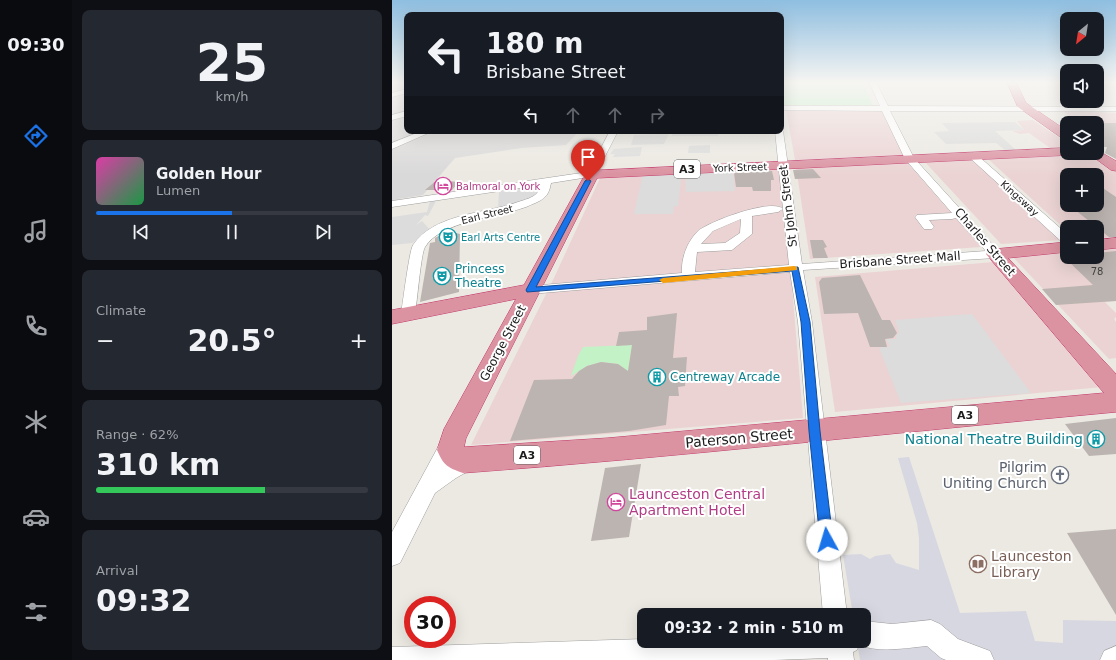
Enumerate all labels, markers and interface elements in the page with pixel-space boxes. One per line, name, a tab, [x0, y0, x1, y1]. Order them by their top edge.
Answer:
north arrow	[1060, 12, 1104, 56]
map controls	[1060, 12, 1104, 264]
text: 180 m	[486, 27, 583, 60]
icon: left	[420, 28, 472, 80]
text: 25	[196, 33, 268, 93]
text: 09:30	[7, 34, 65, 55]
text: Brisbane Street	[486, 61, 625, 82]
button: sound	[1060, 64, 1104, 108]
text: km/h	[216, 89, 248, 104]
icon: left	[520, 104, 542, 126]
icon: ahead	[562, 104, 584, 126]
icon: ahead	[604, 104, 626, 126]
icon: right	[646, 104, 668, 126]
button: layers	[1060, 116, 1104, 160]
icon: directions	[22, 122, 50, 150]
pin	[571, 140, 605, 181]
icon: arrive	[577, 146, 599, 168]
road number: A3	[674, 160, 700, 178]
street label: York Street	[712, 161, 767, 174]
street label: St John Street	[776, 164, 800, 248]
text: Golden Hour	[156, 165, 262, 183]
button: +	[1060, 168, 1104, 212]
hotel icon: Balmoral on York	[433, 176, 453, 196]
street label: Kingsway	[998, 178, 1041, 218]
place label: Balmoral on York	[456, 181, 540, 192]
text: Lumen	[156, 183, 200, 198]
street label: Earl Street	[460, 203, 514, 226]
street label: Charles Street	[952, 205, 1019, 279]
icon: music	[22, 217, 50, 245]
button: −	[1060, 220, 1104, 264]
icon: previous	[130, 221, 152, 243]
icon: pause	[221, 221, 243, 243]
icon: next	[312, 221, 334, 243]
theatre icon: Earl Arts Centre	[438, 227, 458, 247]
place label: Earl Arts Centre	[461, 232, 540, 243]
street label: Brisbane Street Mall	[839, 249, 961, 271]
place label: Princess Theatre	[454, 262, 504, 290]
theatre icon: Princess Theatre	[432, 266, 452, 286]
house number: 78	[1091, 266, 1103, 277]
street label: George Street	[477, 302, 529, 383]
text: Climate	[96, 303, 146, 318]
icon: phone	[22, 312, 50, 340]
text: 20.5°	[187, 323, 277, 358]
text: −	[96, 328, 114, 353]
text: +	[350, 328, 368, 353]
building icon: Centreway Arcade	[647, 367, 667, 387]
place label: Centreway Arcade	[670, 370, 780, 384]
road number: A3	[952, 406, 978, 424]
icon: climate	[22, 408, 50, 436]
street label: Paterson Street	[685, 425, 794, 451]
text: Range · 62%	[96, 427, 179, 442]
building icon: National Theatre Building	[1086, 429, 1106, 449]
place label: National Theatre Building	[905, 431, 1083, 447]
road number: A3	[514, 446, 540, 464]
text: 310 km	[96, 447, 220, 482]
place label: Pilgrim Uniting Church	[943, 459, 1047, 491]
church icon: Pilgrim Uniting Church	[1050, 465, 1070, 485]
place label: Launceston Central Apartment Hotel	[629, 486, 765, 518]
hotel icon: Launceston Central Apartment Hotel	[606, 492, 626, 512]
icon: car	[22, 503, 50, 531]
position arrow	[806, 519, 848, 561]
place label: Launceston Library	[991, 548, 1072, 580]
library icon: Launceston Library	[968, 554, 988, 574]
text: Arrival	[96, 563, 138, 578]
text: 09:32	[96, 583, 192, 618]
speed limit sign: 30	[404, 596, 456, 648]
icon: filters	[22, 598, 50, 626]
text: 09:32 · 2 min · 510 m	[664, 619, 844, 637]

